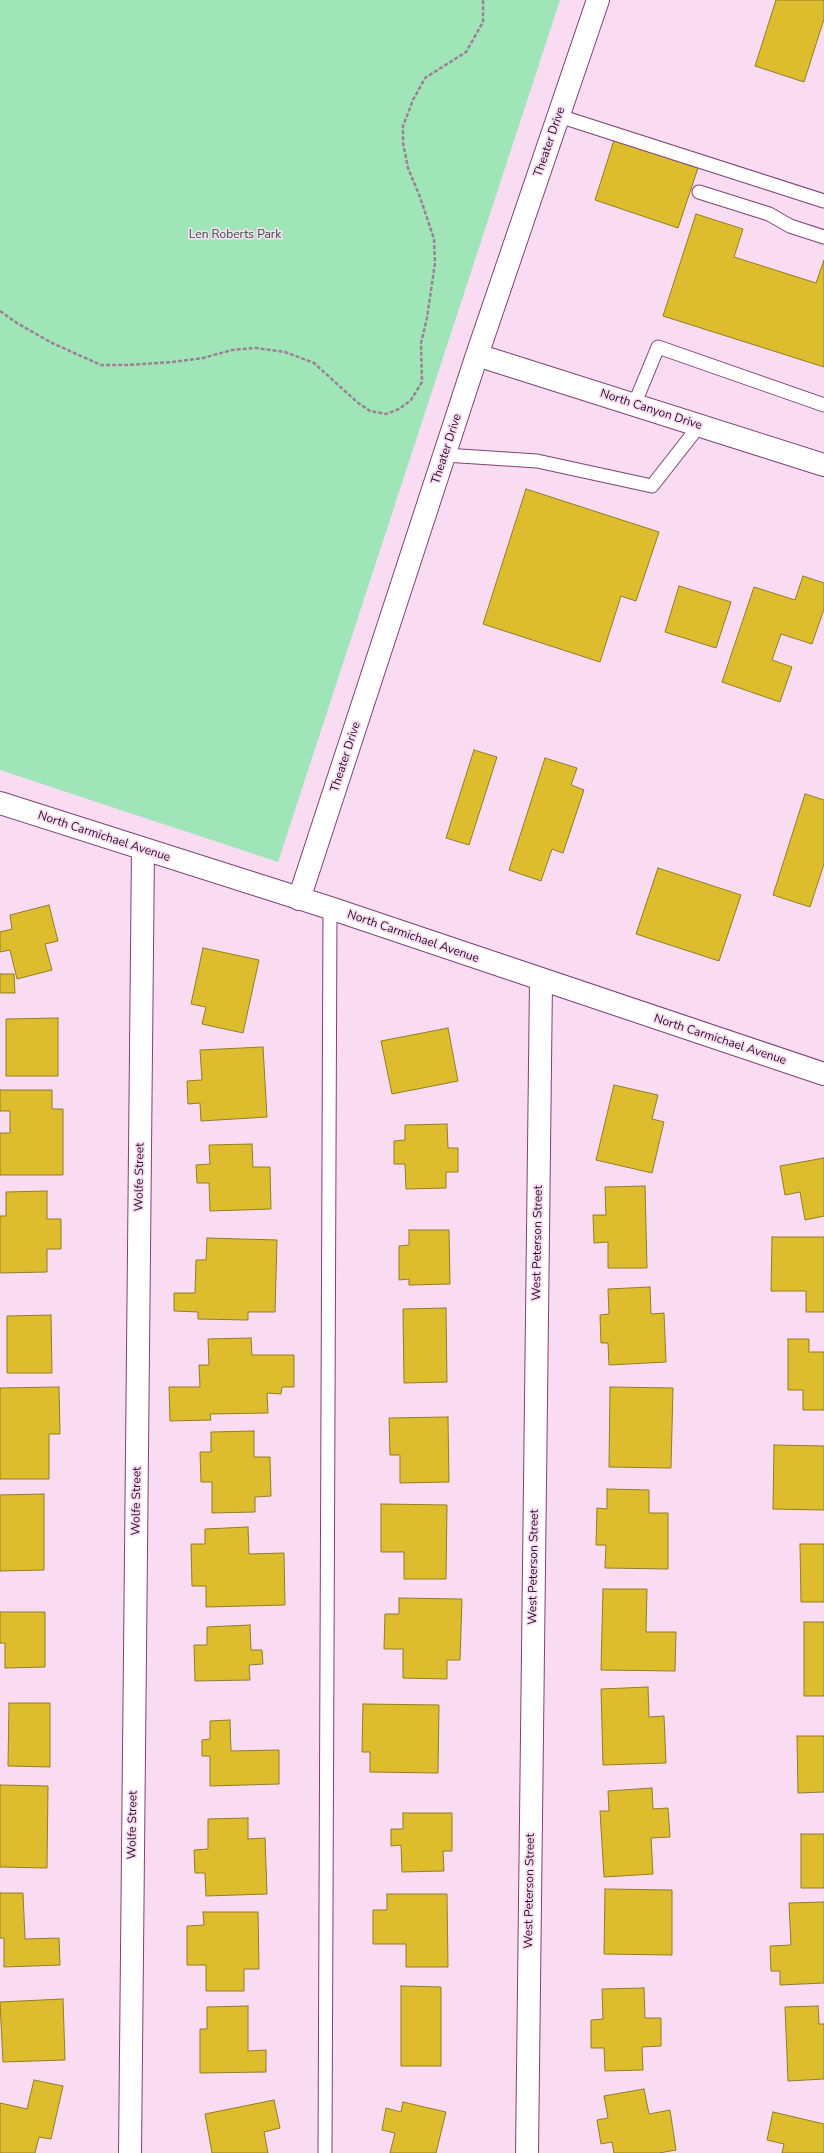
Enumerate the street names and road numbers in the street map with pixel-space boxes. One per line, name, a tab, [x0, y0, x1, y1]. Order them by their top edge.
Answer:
street label: Theater Drive	[531, 105, 569, 179]
street label: North Canyon Drive	[598, 387, 704, 433]
street label: Theater Drive	[429, 412, 465, 486]
street label: Theater Drive	[328, 720, 364, 794]
street label: North Carmichael Avenue	[36, 809, 172, 865]
street label: North Carmichael Avenue	[345, 908, 481, 966]
street label: North Carmichael Avenue	[652, 1012, 788, 1068]
street label: Wolfe Street	[132, 1143, 148, 1211]
street label: West Peterson Street	[530, 1185, 546, 1301]
street label: Wolfe Street	[129, 1467, 145, 1535]
street label: West Peterson Street	[526, 1509, 542, 1625]
street label: Wolfe Street	[125, 1791, 141, 1859]
street label: West Peterson Street	[522, 1833, 538, 1949]

